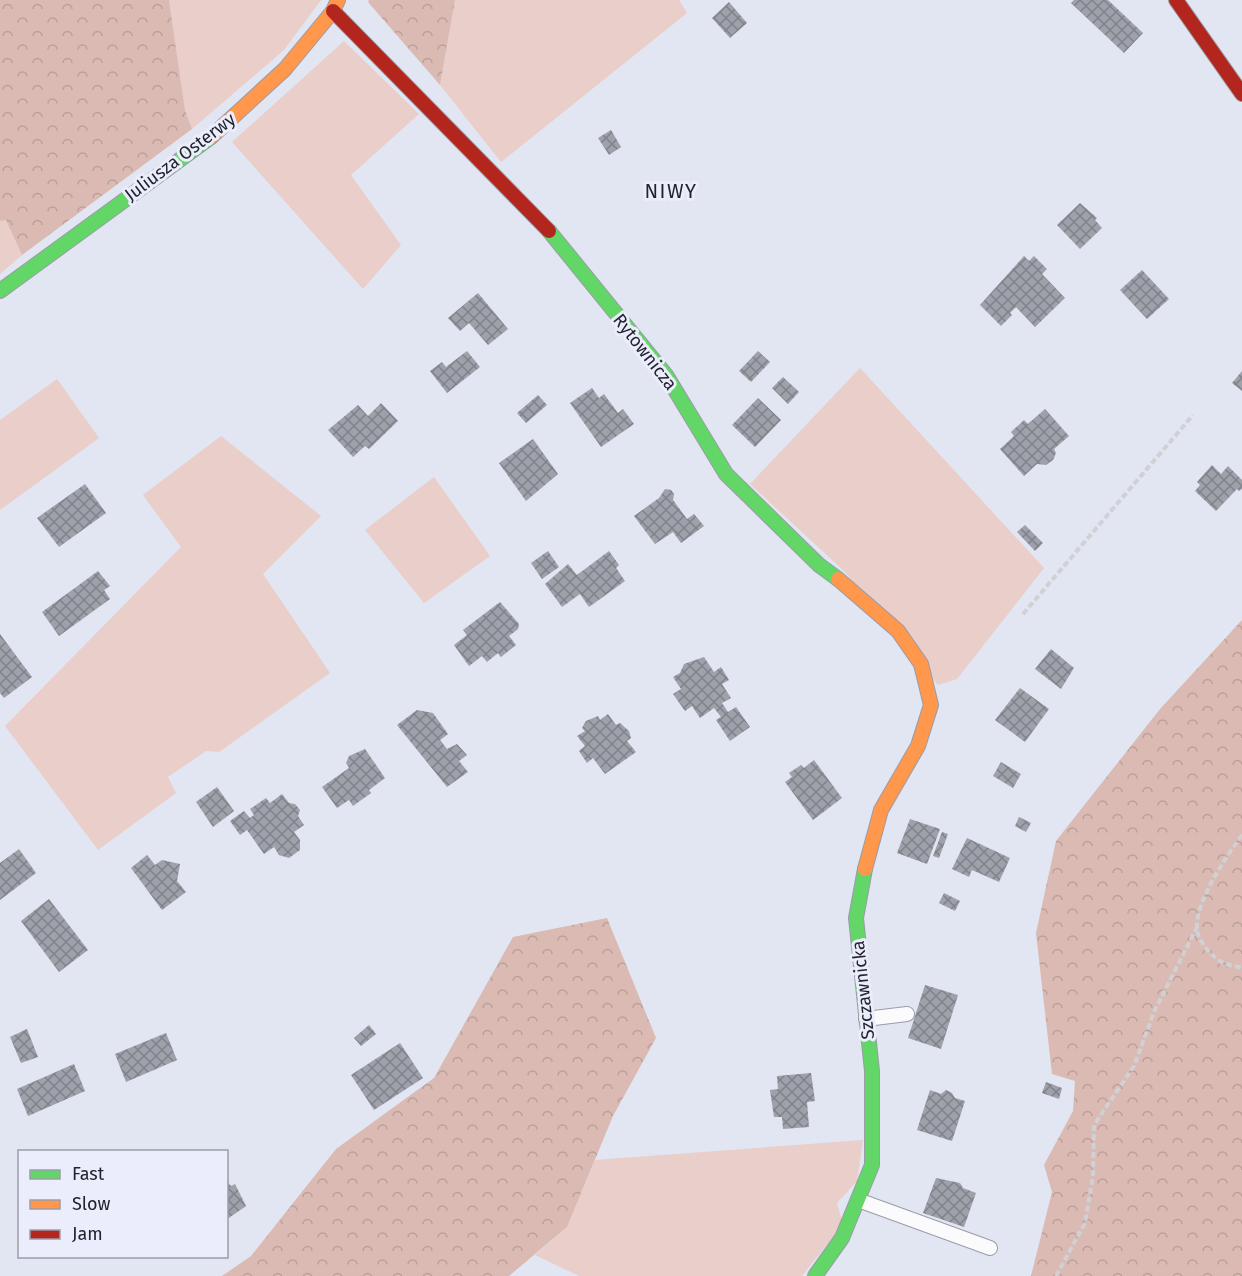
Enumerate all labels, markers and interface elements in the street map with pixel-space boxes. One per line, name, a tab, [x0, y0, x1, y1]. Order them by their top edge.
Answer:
street label: Juliusza Osterwy	[120, 108, 240, 206]
district label: NIWY	[644, 179, 698, 203]
street label: Rytownicza	[608, 309, 682, 395]
street label: Szczawnicka	[847, 940, 879, 1040]
legend	[18, 1150, 228, 1258]
text: Fast	[72, 1163, 105, 1185]
text: Slow	[72, 1193, 111, 1215]
text: Jam	[72, 1223, 103, 1245]

